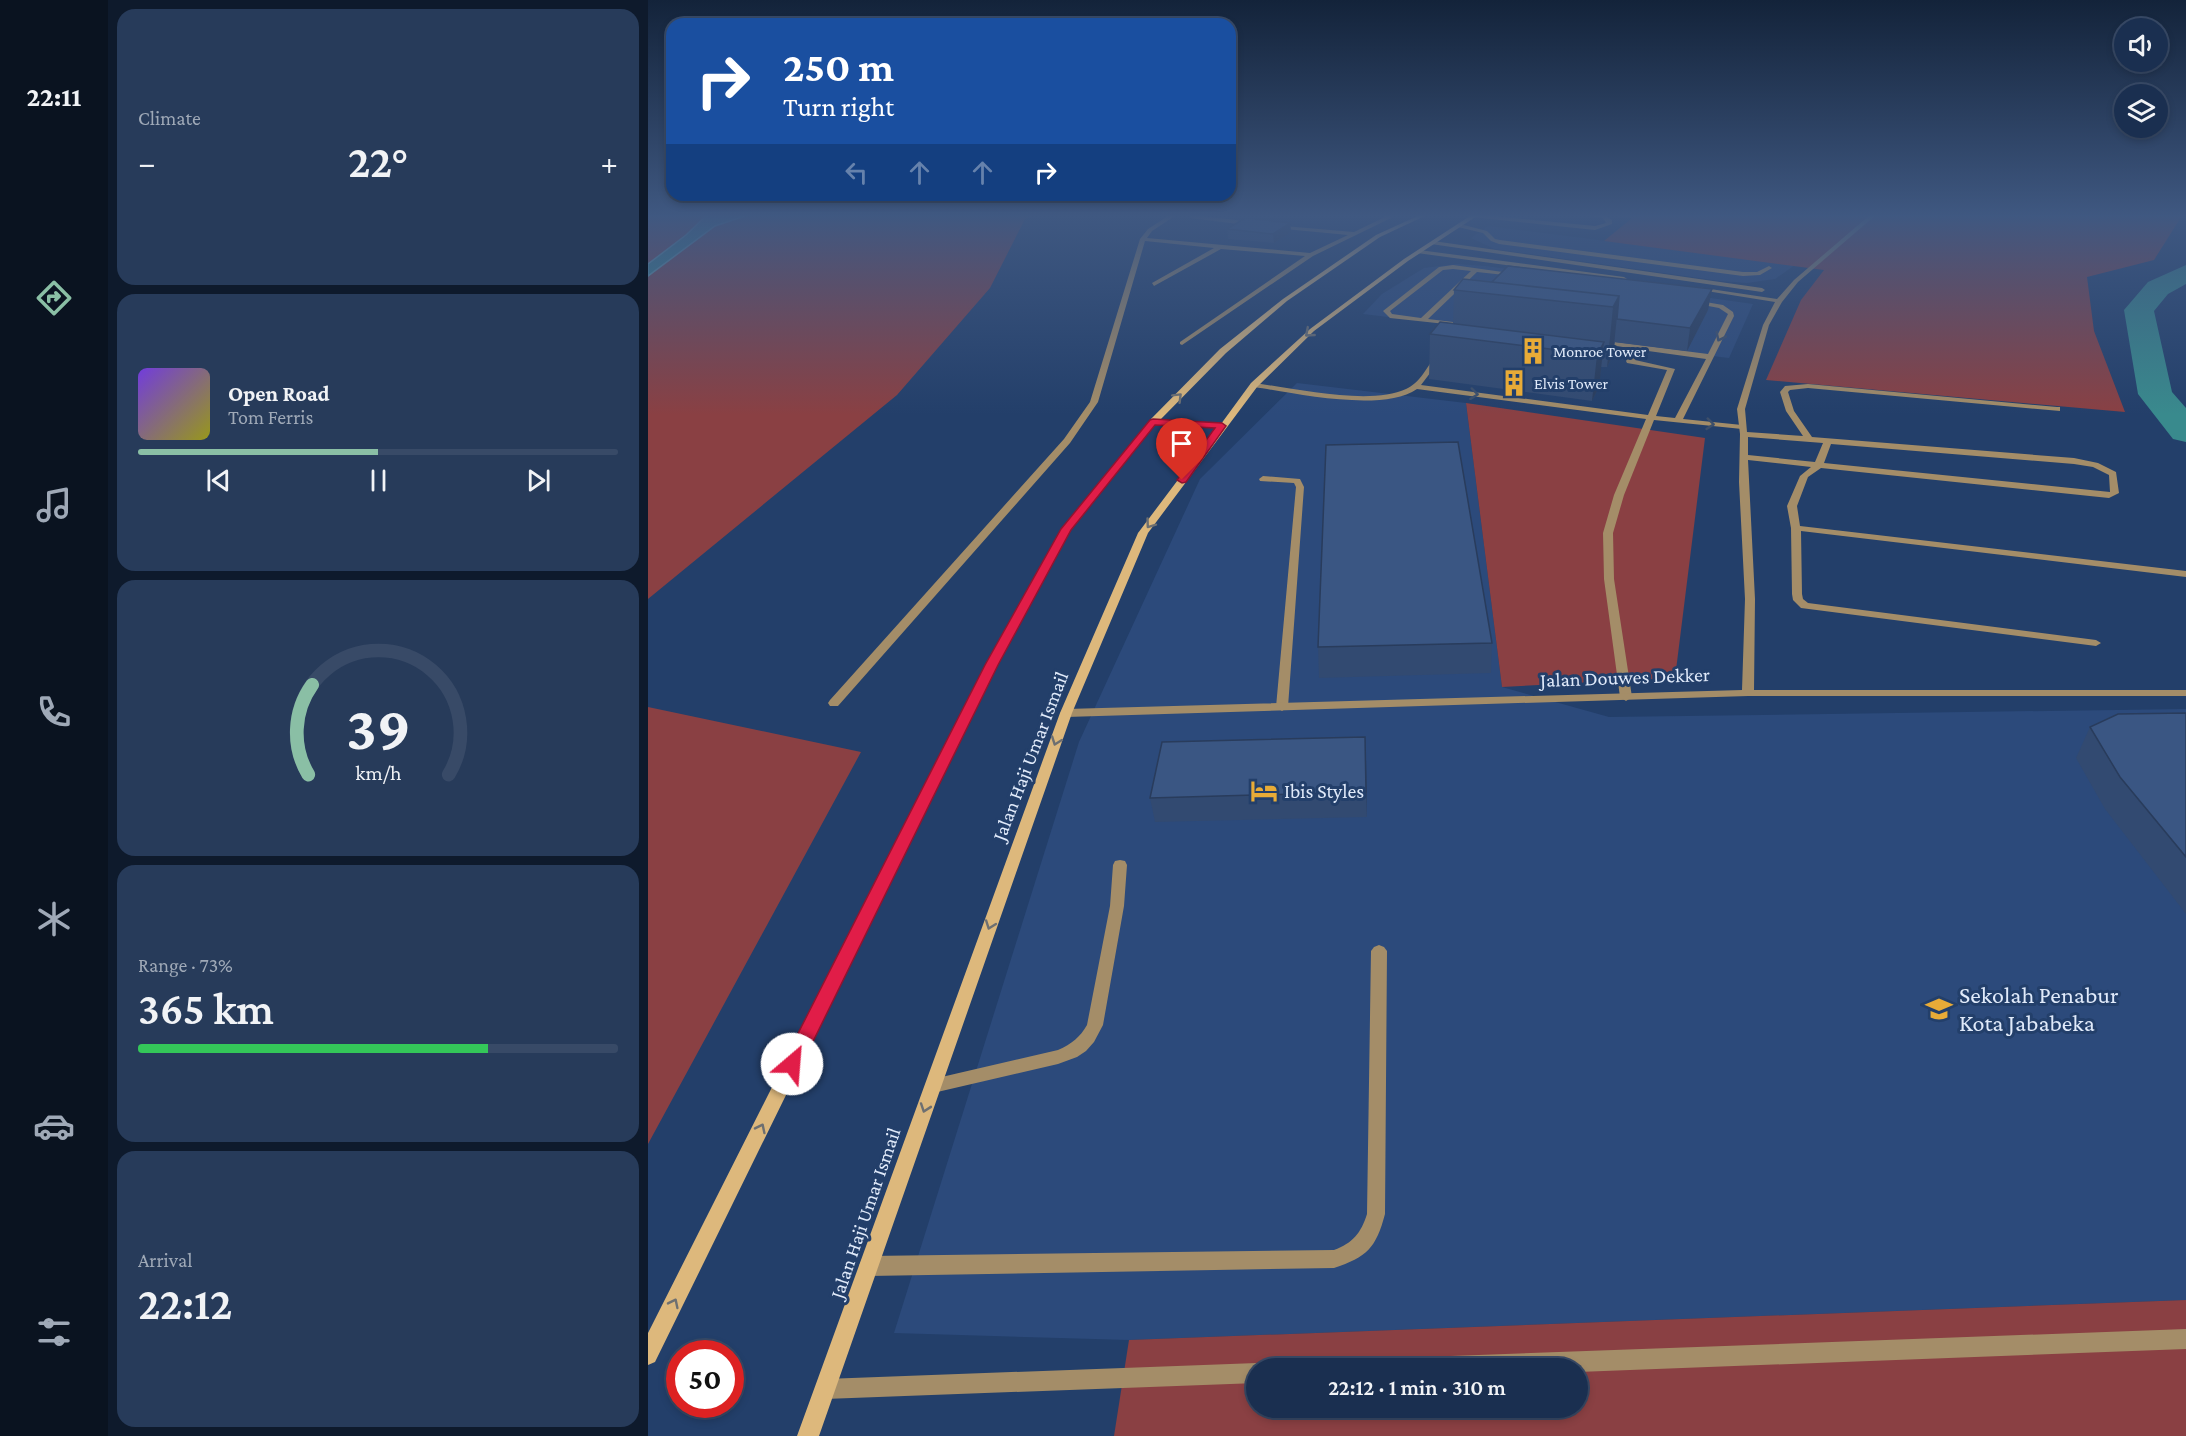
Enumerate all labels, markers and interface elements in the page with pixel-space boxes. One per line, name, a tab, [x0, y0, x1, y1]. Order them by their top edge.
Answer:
map controls	[2114, 18, 2168, 138]
button: sound	[2114, 18, 2168, 72]
icon: right	[684, 42, 762, 120]
text: 250 m	[783, 43, 894, 90]
text: 22:11	[27, 82, 81, 112]
button: layers	[2114, 84, 2168, 138]
text: Turn right	[783, 92, 894, 122]
text: Climate	[138, 107, 201, 129]
text: 22°	[348, 137, 408, 187]
text: −	[138, 144, 155, 181]
text: +	[601, 144, 618, 181]
icon: left	[840, 156, 873, 189]
icon: ahead	[903, 156, 936, 189]
icon: ahead	[966, 156, 999, 189]
icon: right	[1029, 156, 1062, 189]
icon: directions	[33, 277, 75, 319]
one-way arrow	[1305, 326, 1316, 337]
one-way arrow	[1716, 331, 1728, 342]
building icon: Monroe Tower	[1518, 336, 1548, 366]
place label: Monroe Tower	[1553, 343, 1647, 360]
building icon: Elvis Tower	[1499, 368, 1529, 398]
place label: Elvis Tower	[1534, 375, 1608, 392]
text: Open Road	[228, 381, 330, 406]
one-way arrow	[1469, 388, 1478, 400]
one-way arrow	[1170, 393, 1181, 404]
text: Tom Ferris	[228, 406, 313, 428]
one-way arrow	[1705, 417, 1714, 430]
pin	[1156, 418, 1207, 480]
icon: arrive	[1165, 427, 1198, 460]
icon: previous	[202, 464, 235, 497]
icon: pause	[362, 464, 395, 497]
icon: next	[522, 464, 555, 497]
icon: music	[33, 484, 75, 526]
one-way arrow	[1146, 517, 1157, 528]
street label: Jalan Douwes Dekker	[1538, 663, 1710, 692]
street label: Jalan Haji Umar Ismail	[987, 668, 1073, 846]
icon: phone	[33, 691, 75, 733]
text: 39	[346, 693, 410, 762]
one-way arrow	[1050, 735, 1063, 746]
text: km/h	[355, 761, 402, 785]
hotel icon: Ibis Styles	[1249, 776, 1279, 806]
place label: Ibis Styles	[1284, 780, 1364, 803]
icon: climate	[33, 898, 75, 940]
one-way arrow	[985, 919, 998, 930]
text: Range · 73%	[138, 954, 233, 976]
place label: Sekolah Penabur Kota Jababeka	[1959, 981, 2119, 1036]
text: 365 km	[138, 984, 274, 1034]
school or university icon: Sekolah Penabur Kota Jababeka	[1924, 994, 1954, 1024]
position arrow	[760, 1032, 824, 1096]
one-way arrow	[919, 1102, 932, 1113]
icon: car	[33, 1105, 75, 1147]
one-way arrow	[753, 1123, 765, 1134]
street label: Jalan Haji Umar Ismail	[825, 1125, 906, 1304]
text: Arrival	[138, 1249, 192, 1271]
text: 22:12	[138, 1279, 232, 1329]
one-way arrow	[666, 1298, 678, 1309]
icon: filters	[33, 1311, 75, 1353]
speed limit sign: 50	[666, 1340, 744, 1418]
text: 22:12 · 1 min · 310 m	[1328, 1375, 1506, 1400]

